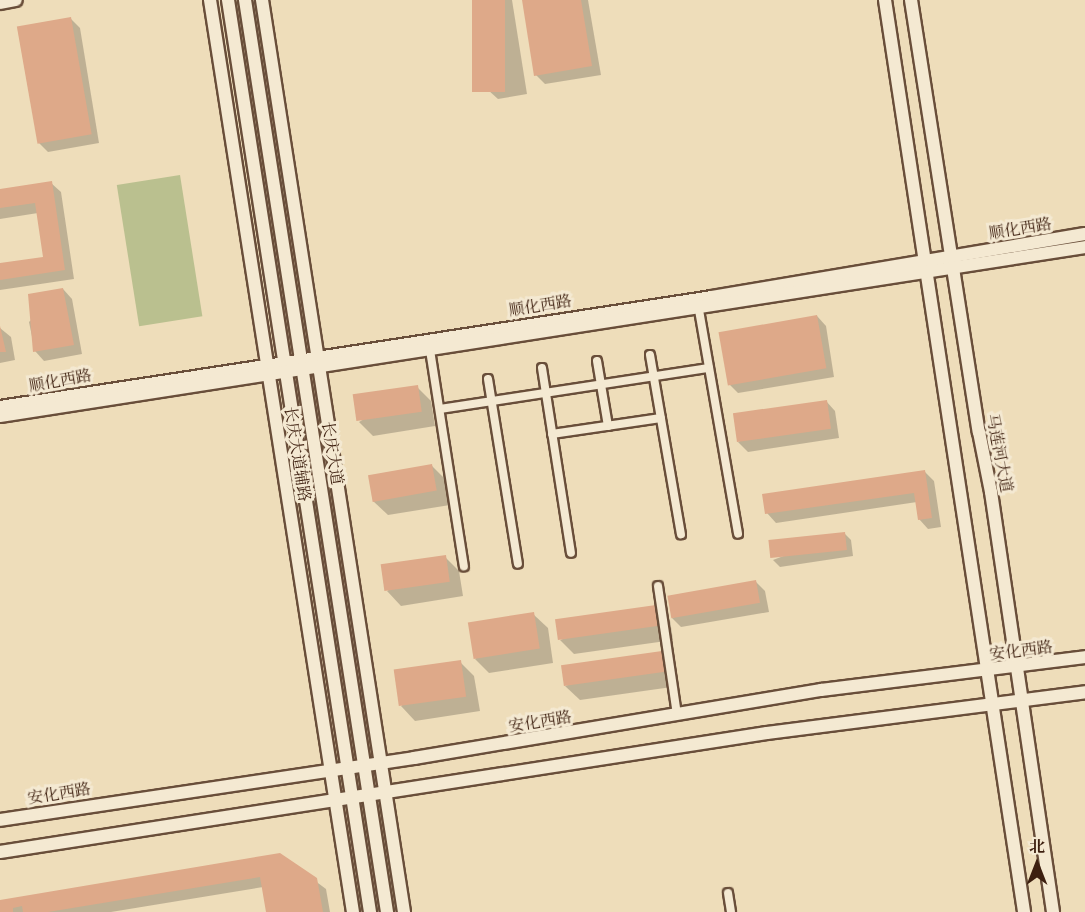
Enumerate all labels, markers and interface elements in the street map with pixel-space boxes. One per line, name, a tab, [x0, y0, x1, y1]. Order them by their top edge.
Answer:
street label: 顺化西路	[987, 214, 1053, 242]
street label: 顺化西路	[507, 291, 573, 319]
street label: 顺化西路	[27, 365, 93, 395]
street label: 长庆大道辅路	[281, 405, 315, 503]
street label: 马莲河大道	[983, 412, 1017, 494]
street label: 长庆大道	[319, 420, 347, 486]
street label: 安化西路	[988, 637, 1054, 663]
street label: 安化西路	[507, 707, 573, 735]
street label: 安化西路	[26, 779, 92, 807]
north arrow	[1007, 834, 1067, 894]
text: 北	[1029, 836, 1045, 856]

